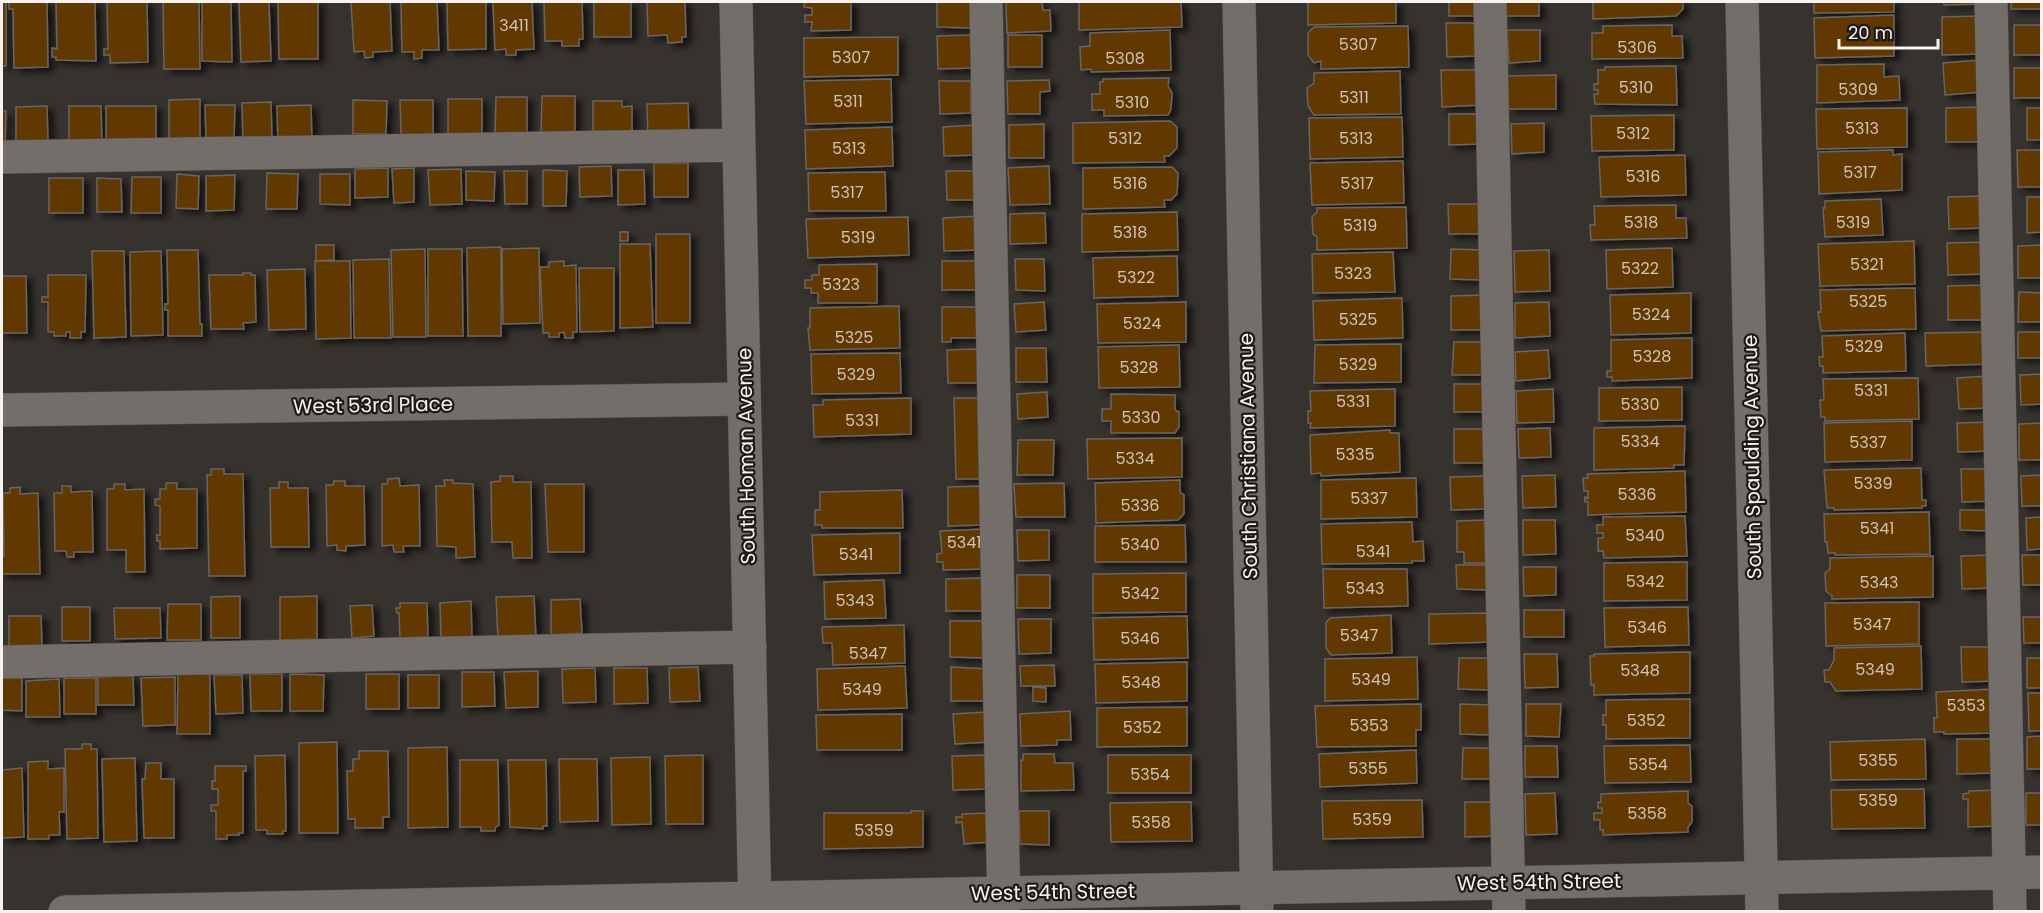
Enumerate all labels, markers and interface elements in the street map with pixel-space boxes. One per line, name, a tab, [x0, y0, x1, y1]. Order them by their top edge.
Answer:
scale bar	[1839, 12, 1938, 50]
house number: 3411	[499, 14, 529, 37]
text: 20 m	[1848, 20, 1893, 45]
house number: 5307	[1339, 33, 1377, 56]
house number: 5306	[1617, 36, 1657, 59]
house number: 5307	[832, 46, 870, 69]
house number: 5308	[1105, 47, 1145, 70]
house number: 5310	[1619, 76, 1653, 99]
house number: 5309	[1838, 78, 1878, 101]
house number: 5311	[1339, 86, 1369, 109]
house number: 5311	[833, 90, 863, 113]
house number: 5310	[1115, 91, 1149, 114]
house number: 5313	[1845, 117, 1879, 140]
house number: 5312	[1616, 122, 1650, 145]
house number: 5312	[1108, 127, 1142, 150]
house number: 5313	[1339, 127, 1373, 150]
house number: 5313	[832, 137, 866, 160]
house number: 5317	[1843, 161, 1877, 184]
house number: 5316	[1626, 165, 1660, 188]
house number: 5316	[1113, 172, 1147, 195]
house number: 5317	[1340, 172, 1374, 195]
house number: 5317	[830, 181, 864, 204]
house number: 5318	[1624, 211, 1658, 234]
house number: 5319	[1836, 211, 1870, 234]
house number: 5319	[1343, 214, 1377, 237]
house number: 5318	[1113, 221, 1147, 244]
house number: 5319	[841, 226, 875, 249]
house number: 5321	[1850, 253, 1884, 276]
house number: 5322	[1621, 257, 1659, 280]
house number: 5323	[1334, 262, 1372, 285]
house number: 5322	[1117, 266, 1155, 289]
house number: 5323	[822, 273, 860, 296]
house number: 5325	[1849, 290, 1887, 313]
house number: 5324	[1632, 303, 1670, 326]
house number: 5325	[1339, 308, 1377, 331]
house number: 5324	[1123, 312, 1161, 335]
house number: 5325	[835, 326, 873, 349]
street label: South Christiana Avenue	[1232, 333, 1264, 579]
street label: South Spaulding Avenue	[1736, 335, 1768, 579]
house number: 5329	[1845, 335, 1883, 358]
house number: 5328	[1633, 345, 1671, 368]
street label: South Homan Avenue	[730, 347, 762, 565]
house number: 5329	[1339, 353, 1377, 376]
house number: 5328	[1120, 356, 1158, 379]
house number: 5329	[837, 363, 875, 386]
house number: 5331	[1854, 379, 1888, 402]
street label: West 53rd Place	[293, 390, 453, 420]
house number: 5331	[1336, 390, 1370, 413]
house number: 5330	[1621, 393, 1659, 416]
house number: 5330	[1122, 406, 1160, 429]
house number: 5331	[845, 409, 879, 432]
house number: 5334	[1621, 430, 1659, 453]
house number: 5337	[1849, 431, 1887, 454]
house number: 5335	[1336, 443, 1374, 466]
house number: 5334	[1116, 447, 1154, 470]
house number: 5339	[1854, 472, 1892, 495]
house number: 5336	[1617, 483, 1657, 506]
house number: 5337	[1350, 487, 1388, 510]
house number: 5336	[1120, 494, 1160, 517]
house number: 5341	[1860, 517, 1894, 540]
house number: 5340	[1625, 524, 1665, 547]
house number: 5341	[947, 531, 981, 554]
house number: 5340	[1120, 533, 1160, 556]
house number: 5341	[1356, 540, 1390, 563]
house number: 5341	[839, 543, 873, 566]
house number: 5342	[1626, 570, 1664, 593]
house number: 5343	[1860, 571, 1898, 594]
house number: 5343	[1346, 577, 1384, 600]
house number: 5342	[1121, 582, 1159, 605]
house number: 5343	[836, 589, 874, 612]
house number: 5347	[1853, 613, 1891, 636]
house number: 5346	[1627, 616, 1667, 639]
house number: 5347	[1340, 624, 1378, 647]
house number: 5346	[1120, 627, 1160, 650]
house number: 5347	[849, 642, 887, 665]
house number: 5349	[1855, 658, 1895, 681]
house number: 5348	[1620, 659, 1660, 682]
house number: 5349	[1351, 668, 1391, 691]
house number: 5348	[1121, 671, 1161, 694]
house number: 5349	[842, 678, 882, 701]
house number: 5353	[1947, 694, 1985, 717]
house number: 5352	[1627, 709, 1665, 732]
house number: 5353	[1350, 714, 1388, 737]
house number: 5352	[1123, 716, 1161, 739]
house number: 5355	[1858, 749, 1898, 772]
house number: 5354	[1628, 753, 1668, 776]
house number: 5355	[1348, 757, 1388, 780]
house number: 5354	[1130, 763, 1170, 786]
house number: 5359	[1858, 789, 1898, 812]
house number: 5358	[1627, 802, 1667, 825]
house number: 5359	[1352, 808, 1392, 831]
house number: 5358	[1131, 811, 1171, 834]
house number: 5359	[854, 819, 894, 842]
street label: West 54th Street	[1457, 867, 1621, 897]
street label: West 54th Street	[971, 877, 1135, 907]

